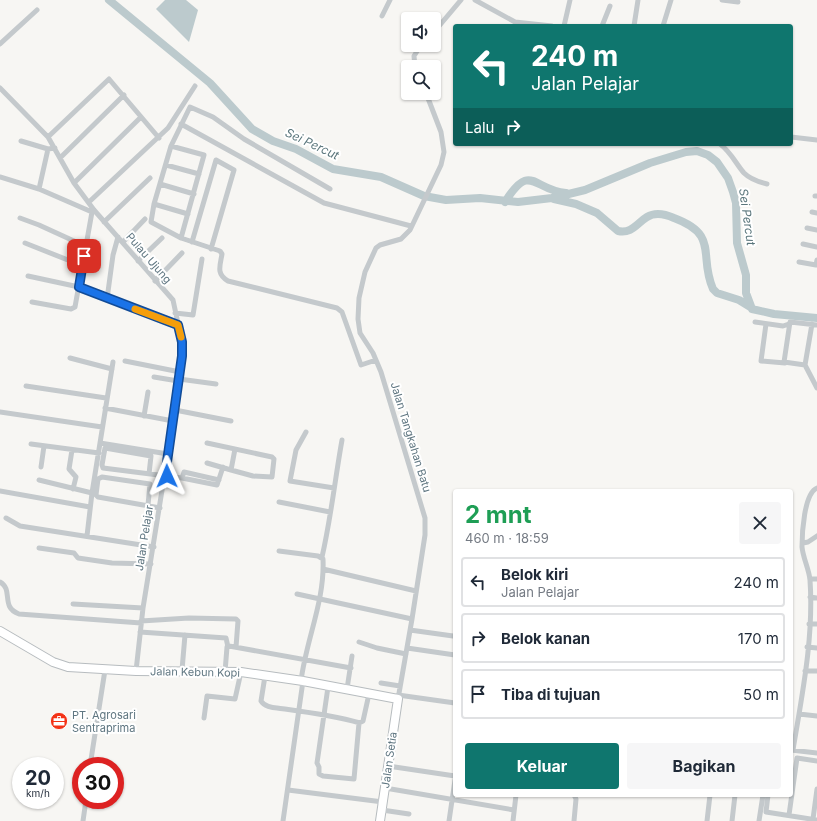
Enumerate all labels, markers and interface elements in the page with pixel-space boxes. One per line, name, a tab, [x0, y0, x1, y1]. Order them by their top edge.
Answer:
map controls	[401, 12, 441, 100]
button: sound	[401, 12, 441, 52]
text: 240 m	[531, 39, 618, 73]
icon: left	[465, 40, 517, 92]
button: search	[401, 60, 441, 100]
text: Jalan Pelajar	[531, 73, 639, 94]
icon: right	[502, 116, 524, 138]
text: Lalu	[465, 118, 494, 137]
water label: Sei Percut	[283, 125, 342, 163]
water label: Sei Percut	[736, 187, 759, 248]
street label: Pulau Ujung	[123, 230, 175, 286]
pin	[67, 239, 101, 273]
icon: arrive	[73, 245, 95, 267]
street label: Jalan Tangkahan Batu	[388, 380, 434, 494]
position arrow	[146, 455, 188, 497]
text: 2 mnt	[465, 500, 531, 529]
button: close	[739, 502, 781, 544]
street label: Jalan Pelajar	[132, 504, 156, 572]
text: 460 m · 18:59	[465, 530, 549, 546]
text: Belok kiri	[501, 565, 568, 584]
icon: left	[467, 571, 489, 593]
text: 240 m	[734, 573, 779, 592]
text: Jalan Pelajar	[501, 584, 579, 600]
icon: right	[467, 627, 489, 649]
text: Belok kanan	[501, 629, 590, 648]
text: 170 m	[738, 629, 779, 648]
street label: Jalan Kebun Kopi	[150, 664, 240, 680]
icon: arrive	[467, 683, 489, 705]
text: Tiba di tujuan	[501, 685, 600, 704]
text: 50 m	[743, 685, 779, 704]
place label: PT. Agrosari Sentraprima	[72, 708, 136, 735]
office icon: PT. Agrosari Sentraprima	[49, 711, 69, 731]
street label: Jalan Setia	[378, 731, 400, 789]
button: Keluar	[465, 743, 619, 789]
button: Bagikan	[627, 743, 781, 789]
speed limit sign: 30	[72, 757, 124, 809]
text: 20	[25, 766, 51, 790]
text: km/h	[26, 787, 50, 799]

